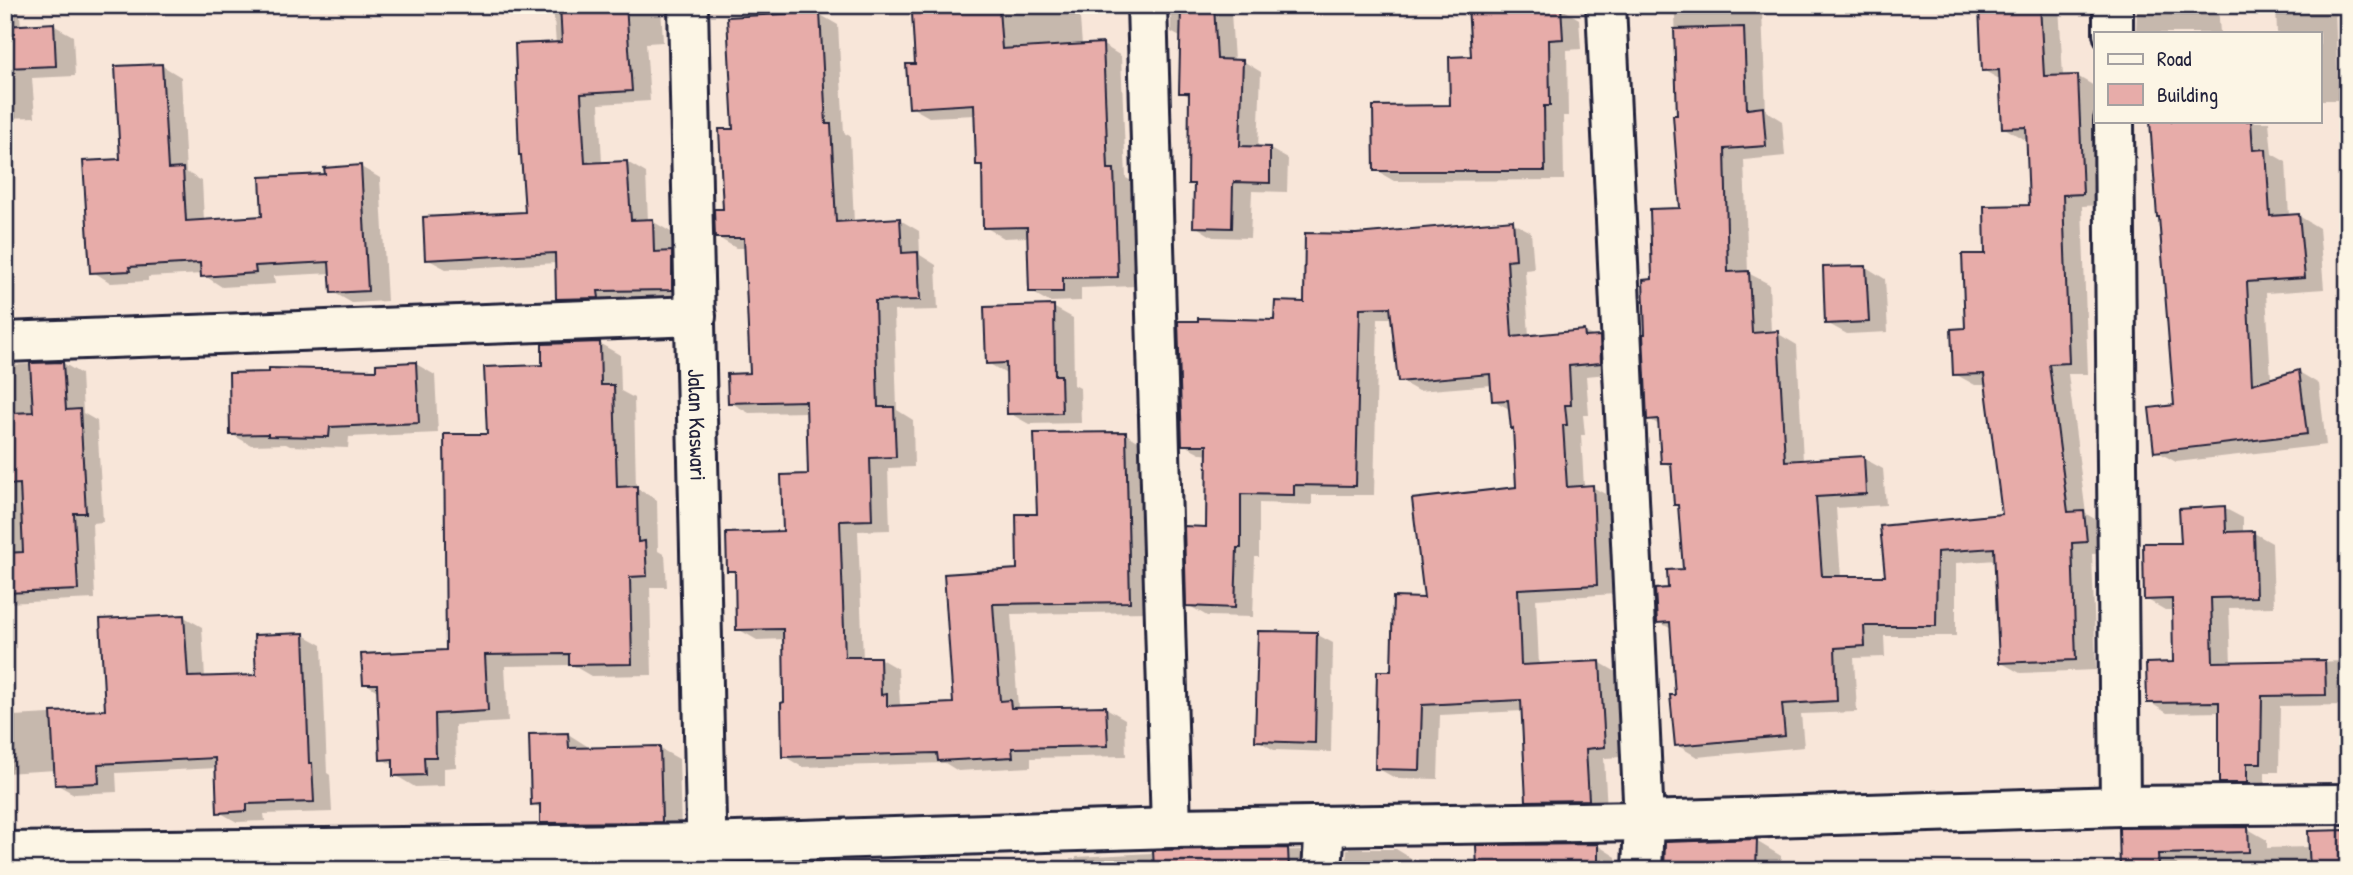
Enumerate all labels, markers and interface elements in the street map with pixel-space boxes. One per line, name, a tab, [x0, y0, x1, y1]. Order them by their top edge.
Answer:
legend	[2094, 32, 2322, 122]
text: Road	[2157, 44, 2191, 73]
text: Building	[2157, 80, 2218, 109]
street label: Jalan Kaswari	[681, 369, 714, 481]

